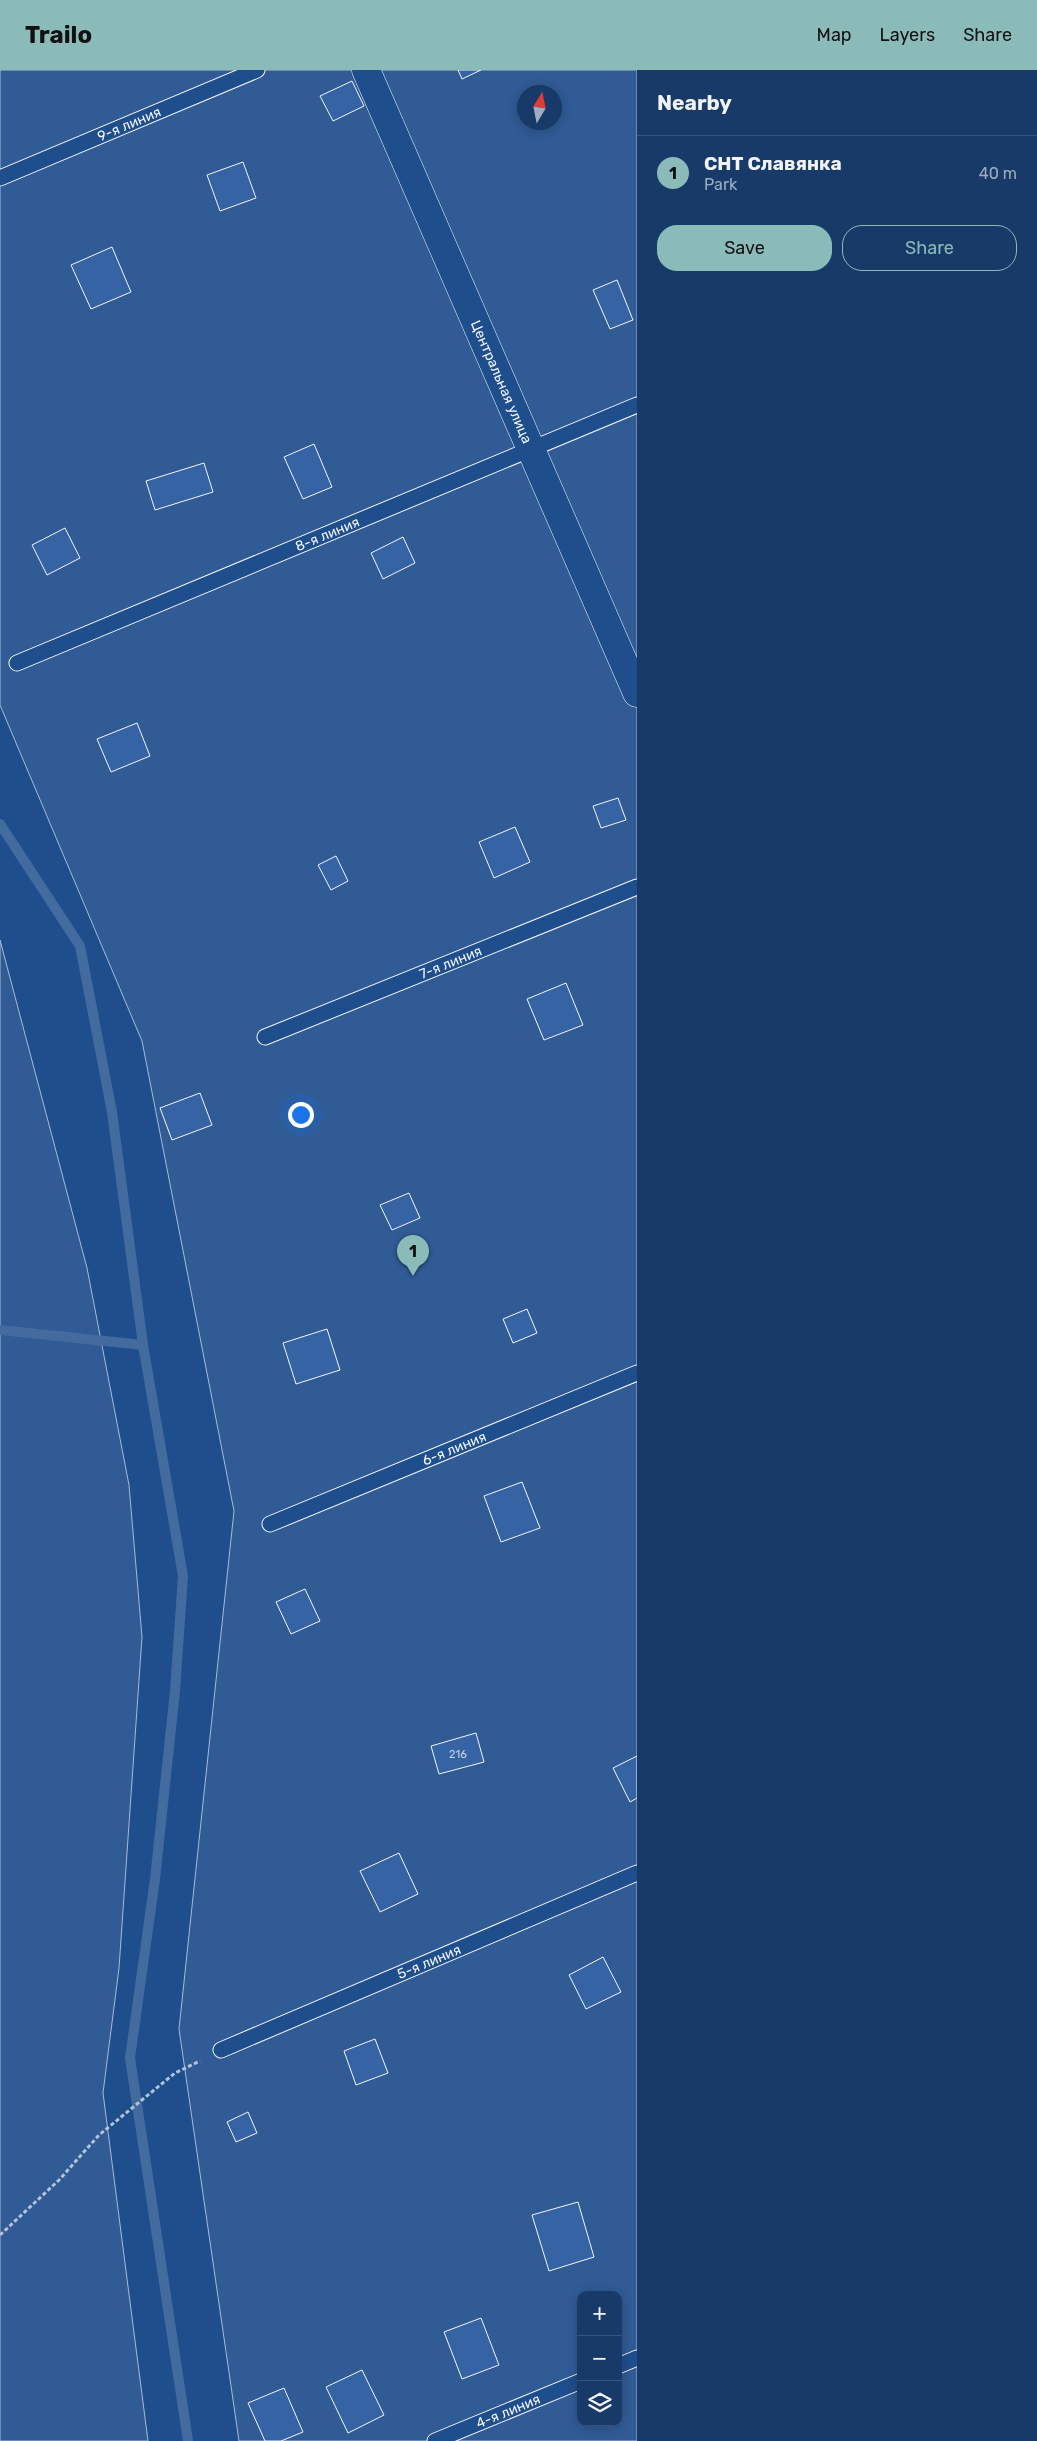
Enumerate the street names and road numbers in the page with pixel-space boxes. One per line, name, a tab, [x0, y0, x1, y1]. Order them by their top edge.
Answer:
street label: 9-я линия	[95, 103, 164, 145]
street label: Центральная улица	[467, 318, 535, 446]
street label: 8-я линия	[293, 513, 362, 555]
street label: 7-я линия	[417, 942, 484, 983]
street label: 6-я линия	[420, 1428, 489, 1469]
street label: 5-я линия	[395, 1941, 464, 1983]
street label: 4-я линия	[474, 2391, 543, 2432]

